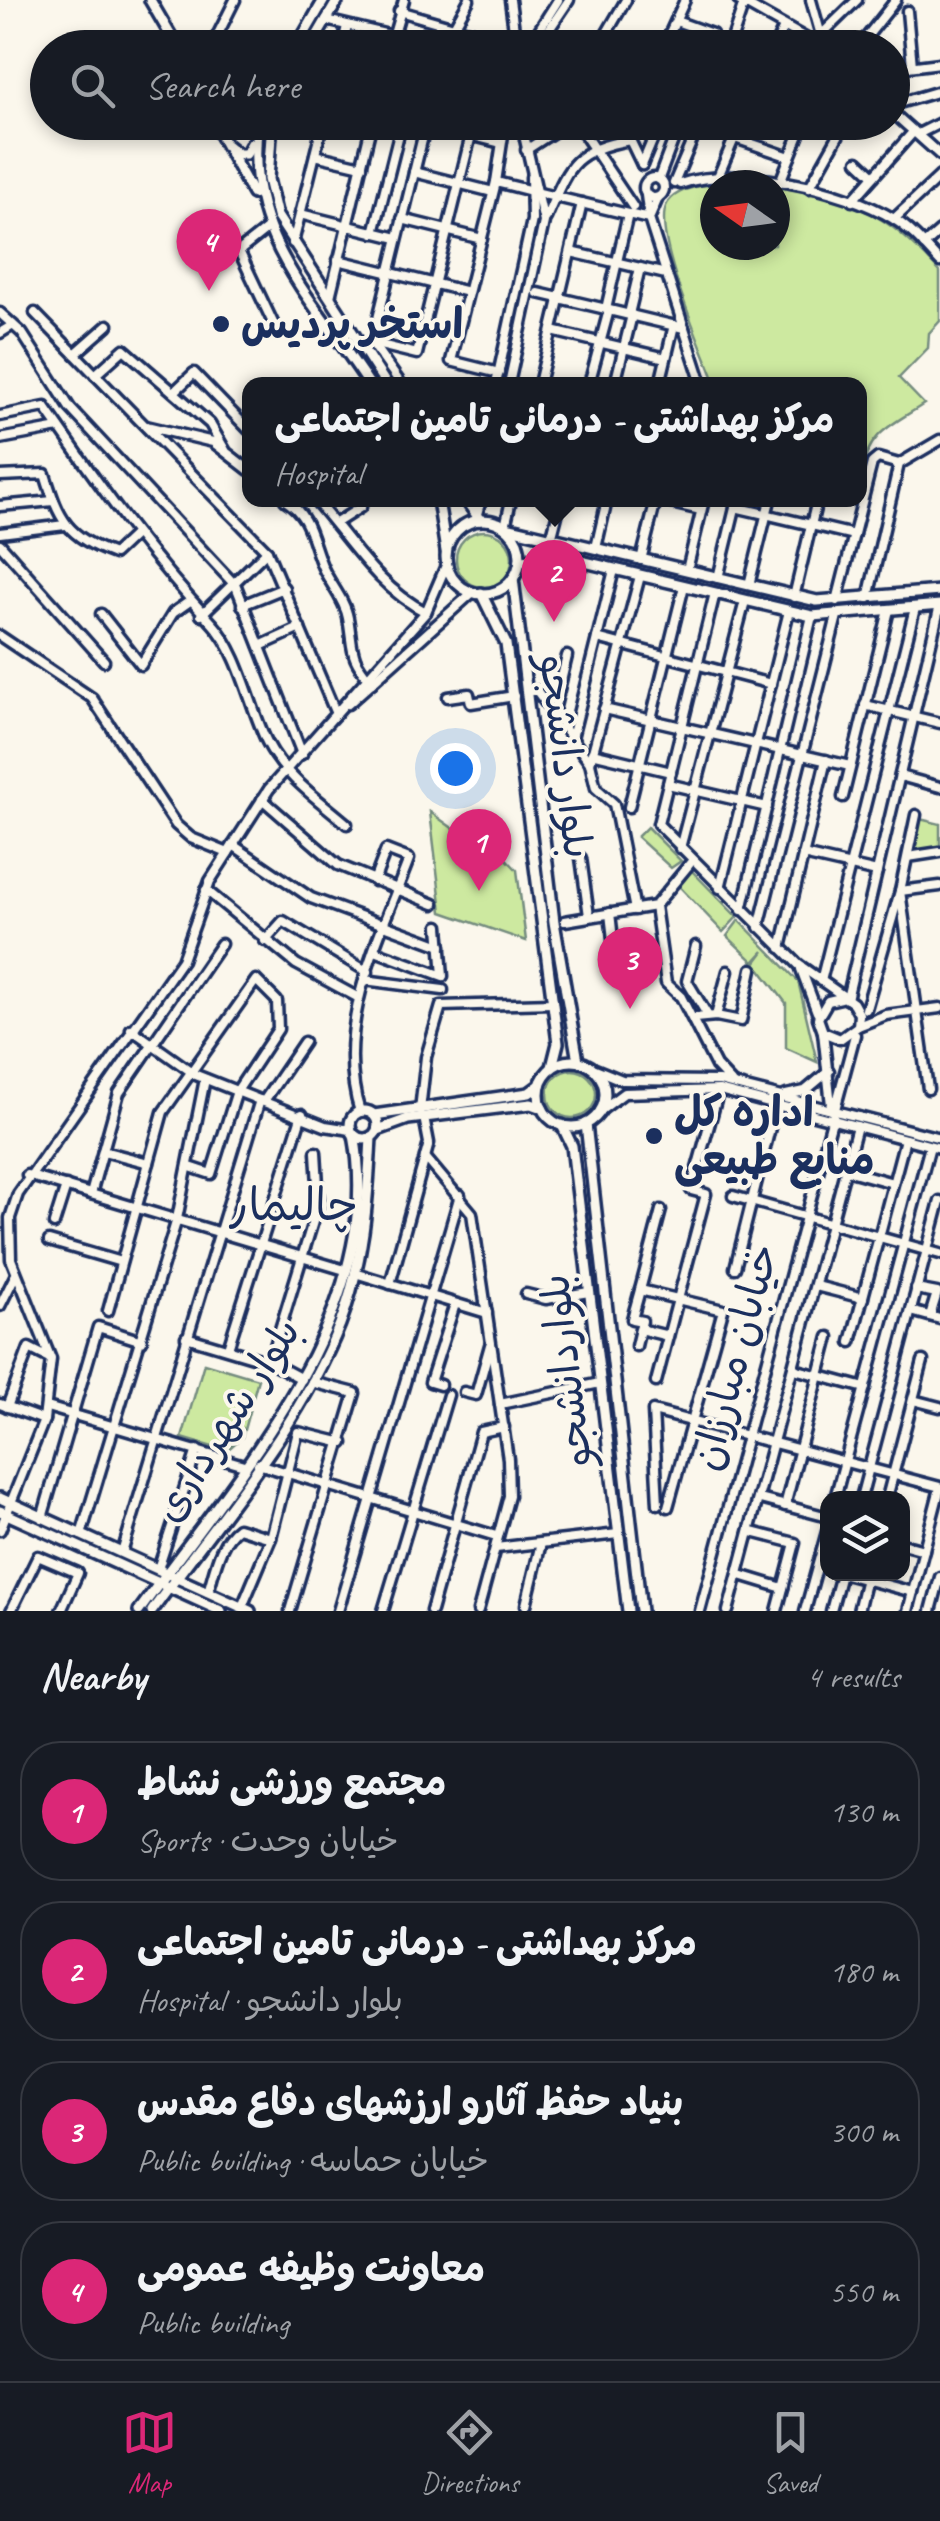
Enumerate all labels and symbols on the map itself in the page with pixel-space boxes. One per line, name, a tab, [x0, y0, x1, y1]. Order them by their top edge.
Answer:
north arrow	[700, 170, 790, 260]
pin: 4	[176, 208, 242, 291]
place label: استخر پردیس	[241, 298, 463, 351]
marker: استخر پردیس	[210, 313, 232, 335]
pin: 2	[522, 540, 586, 622]
street label: بلوار دانشجو	[527, 649, 605, 861]
your location	[430, 743, 481, 794]
pin: 1	[446, 808, 512, 891]
pin: 3	[598, 926, 662, 1009]
place label: اداره کل منابع طبیعی	[674, 1086, 875, 1190]
marker: اداره کل منابع طبیعی	[643, 1125, 665, 1147]
district label: چالیمار	[229, 1177, 358, 1234]
street label: خیابان مبارزان	[679, 1238, 791, 1476]
street label: بلواردانشجو	[528, 1271, 604, 1473]
street label: بلوار شهرداری	[141, 1308, 313, 1532]

